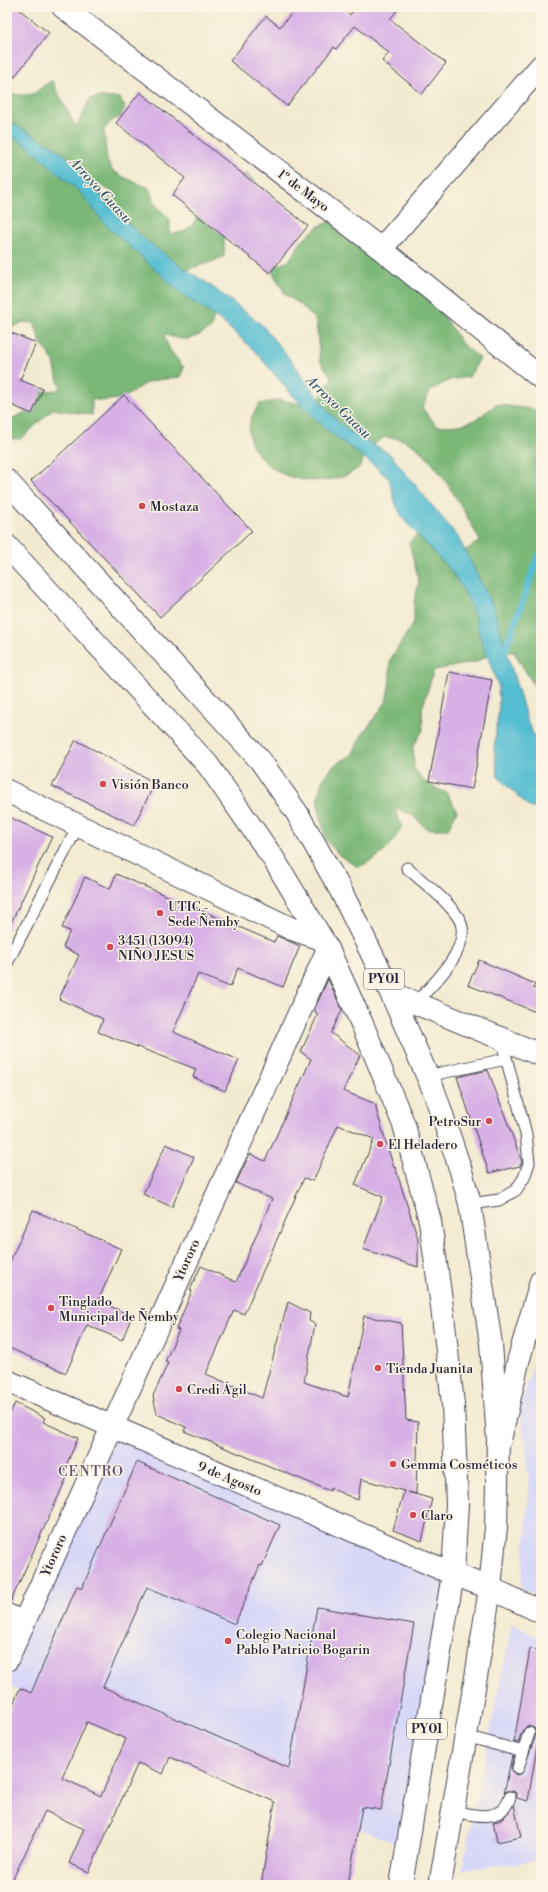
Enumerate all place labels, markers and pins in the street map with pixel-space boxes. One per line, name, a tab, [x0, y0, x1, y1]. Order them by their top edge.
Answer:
place label: Mostaza	[150, 499, 199, 515]
marker: Mostaza	[137, 501, 147, 511]
place label: Visión Banco	[110, 777, 189, 793]
marker: Visión Banco	[98, 779, 108, 789]
place label: UTIC - Sede Ñemby	[168, 899, 240, 930]
marker: UTIC - Sede Ñemby	[155, 908, 165, 918]
place label: 3451 (13094) NIÑO JESUS	[118, 933, 194, 964]
marker: 3451 (13094) NIÑO JESUS	[105, 942, 115, 952]
place label: PetroSur	[429, 1114, 481, 1130]
marker: PetroSur	[484, 1116, 494, 1126]
place label: El Heladero	[388, 1137, 458, 1153]
marker: El Heladero	[375, 1139, 385, 1149]
place label: Tinglado Municipal de Ñemby	[59, 1294, 180, 1325]
marker: Tinglado Municipal de Ñemby	[46, 1303, 56, 1313]
place label: Tienda Juanita	[386, 1361, 474, 1377]
marker: Tienda Juanita	[373, 1363, 383, 1373]
place label: Credi Ágil	[187, 1381, 247, 1398]
marker: Credi Ágil	[174, 1384, 184, 1394]
place label: Gemma Cosméticos	[401, 1457, 518, 1473]
marker: Gemma Cosméticos	[388, 1459, 398, 1469]
place label: Claro	[421, 1508, 453, 1524]
marker: Claro	[408, 1510, 418, 1520]
place label: Colegio Nacional Pablo Patricio Bogarin	[236, 1627, 370, 1658]
marker: Colegio Nacional Pablo Patricio Bogarin	[223, 1636, 233, 1646]

